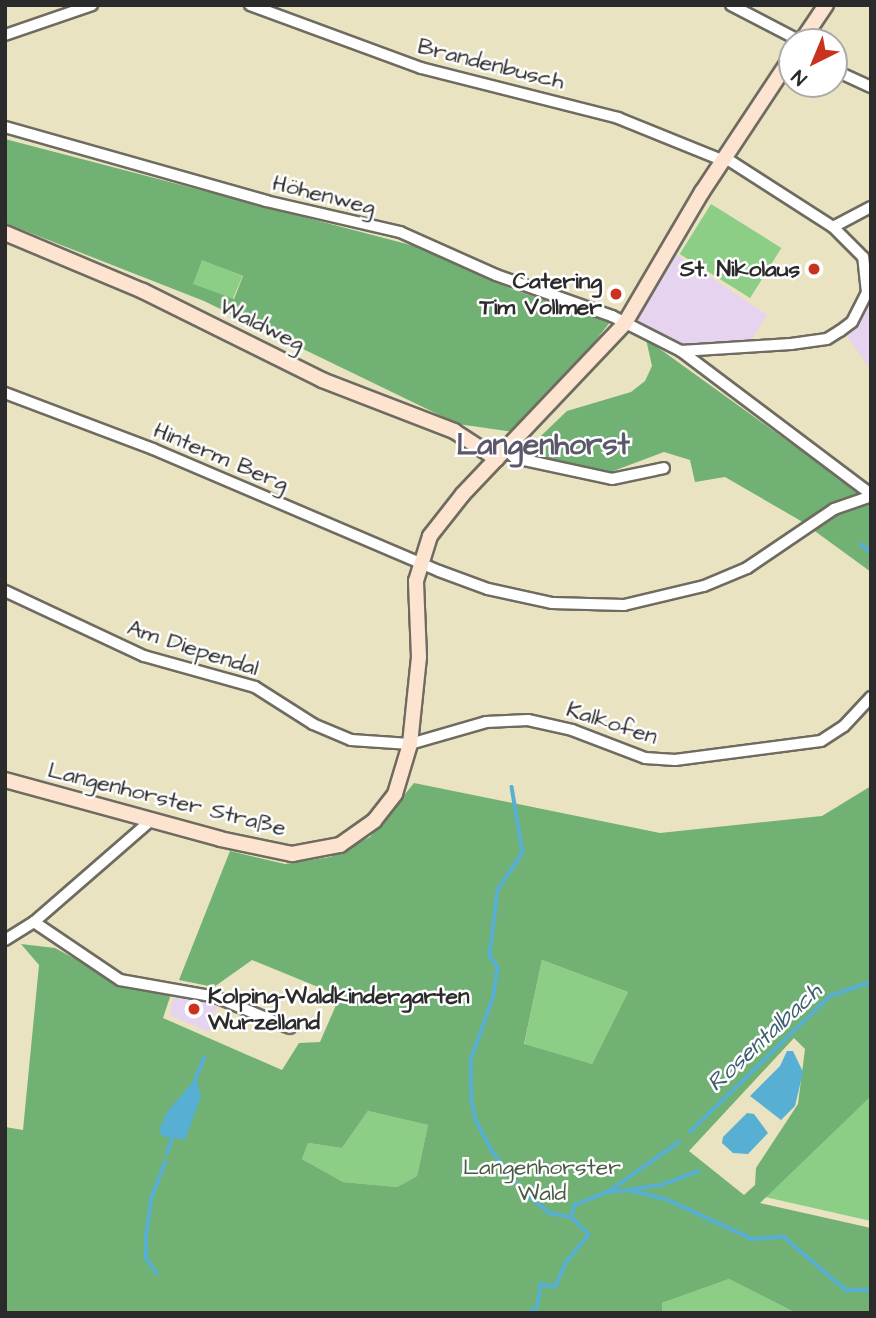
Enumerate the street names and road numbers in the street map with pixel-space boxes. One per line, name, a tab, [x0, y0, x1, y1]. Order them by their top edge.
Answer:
street label: Brandenbusch	[415, 32, 567, 96]
street label: Höhenweg	[270, 169, 378, 221]
street label: Waldweg	[215, 293, 309, 357]
street label: Hinterm Berg	[149, 416, 293, 498]
street label: Am Diependal	[124, 614, 262, 682]
street label: Kalkofen	[563, 695, 661, 751]
street label: Langenhorster Straße	[45, 756, 289, 842]

